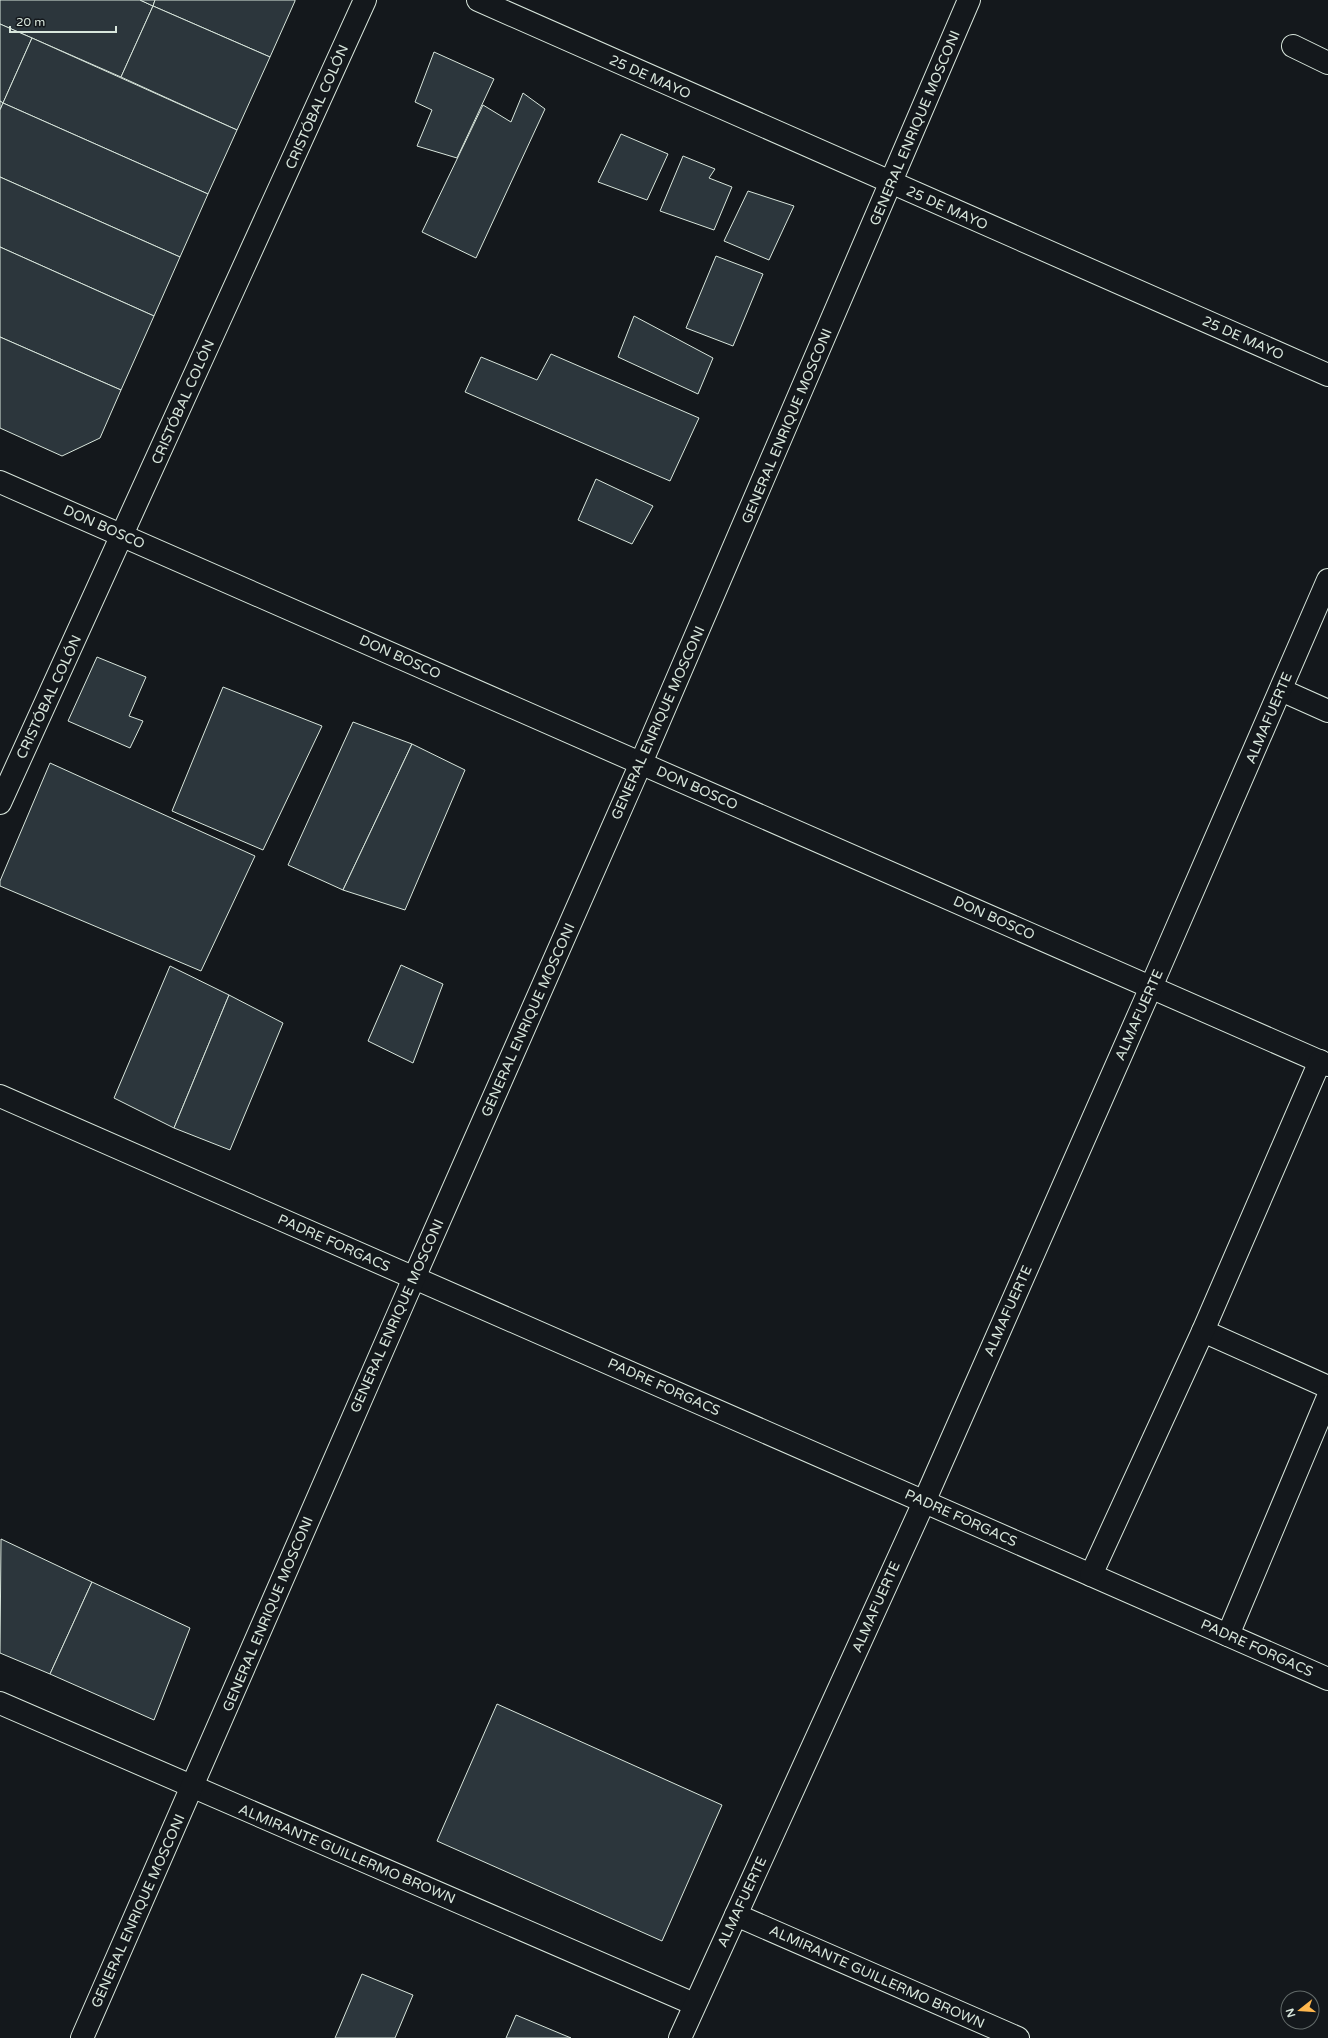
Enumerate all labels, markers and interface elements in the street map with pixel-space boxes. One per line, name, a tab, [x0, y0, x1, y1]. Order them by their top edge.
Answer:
scale bar	[10, 8, 116, 34]
text: 20 m	[16, 15, 45, 29]
street label: GENERAL ENRIQUE MOSCONI	[866, 28, 964, 228]
street label: CRISTÓBAL COLÓN	[282, 42, 352, 172]
street label: 25 DE MAYO	[607, 51, 693, 103]
street label: 25 DE MAYO	[904, 182, 990, 234]
street label: 25 DE MAYO	[1200, 312, 1286, 364]
street label: GENERAL ENRIQUE MOSCONI	[738, 326, 836, 526]
street label: CRISTÓBAL COLÓN	[148, 337, 218, 467]
street label: DON BOSCO	[61, 501, 147, 553]
street label: GENERAL ENRIQUE MOSCONI	[608, 624, 708, 822]
street label: DON BOSCO	[357, 631, 443, 683]
street label: CRISTÓBAL COLÓN	[13, 632, 85, 762]
street label: ALMAFUERTE	[1242, 670, 1296, 766]
street label: DON BOSCO	[654, 762, 740, 814]
street label: DON BOSCO	[951, 892, 1037, 944]
street label: GENERAL ENRIQUE MOSCONI	[478, 921, 578, 1119]
street label: ALMAFUERTE	[1111, 967, 1167, 1063]
street label: PADRE FORGACS	[275, 1211, 393, 1276]
street label: GENERAL ENRIQUE MOSCONI	[347, 1217, 447, 1415]
street label: ALMAFUERTE	[980, 1263, 1036, 1359]
street label: PADRE FORGACS	[605, 1355, 723, 1420]
street label: PADRE FORGACS	[902, 1486, 1020, 1551]
street label: GENERAL ENRIQUE MOSCONI	[219, 1514, 317, 1714]
street label: ALMAFUERTE	[848, 1559, 904, 1655]
street label: PADRE FORGACS	[1198, 1616, 1316, 1681]
street label: ALMIRANTE GUILLERMO BROWN	[236, 1800, 458, 1908]
street label: GENERAL ENRIQUE MOSCONI	[88, 1812, 188, 2010]
street label: ALMAFUERTE	[714, 1854, 770, 1950]
street label: ALMIRANTE GUILLERMO BROWN	[767, 1922, 987, 2032]
north arrow	[1280, 1990, 1320, 2030]
text: N	[1283, 2007, 1298, 2019]

